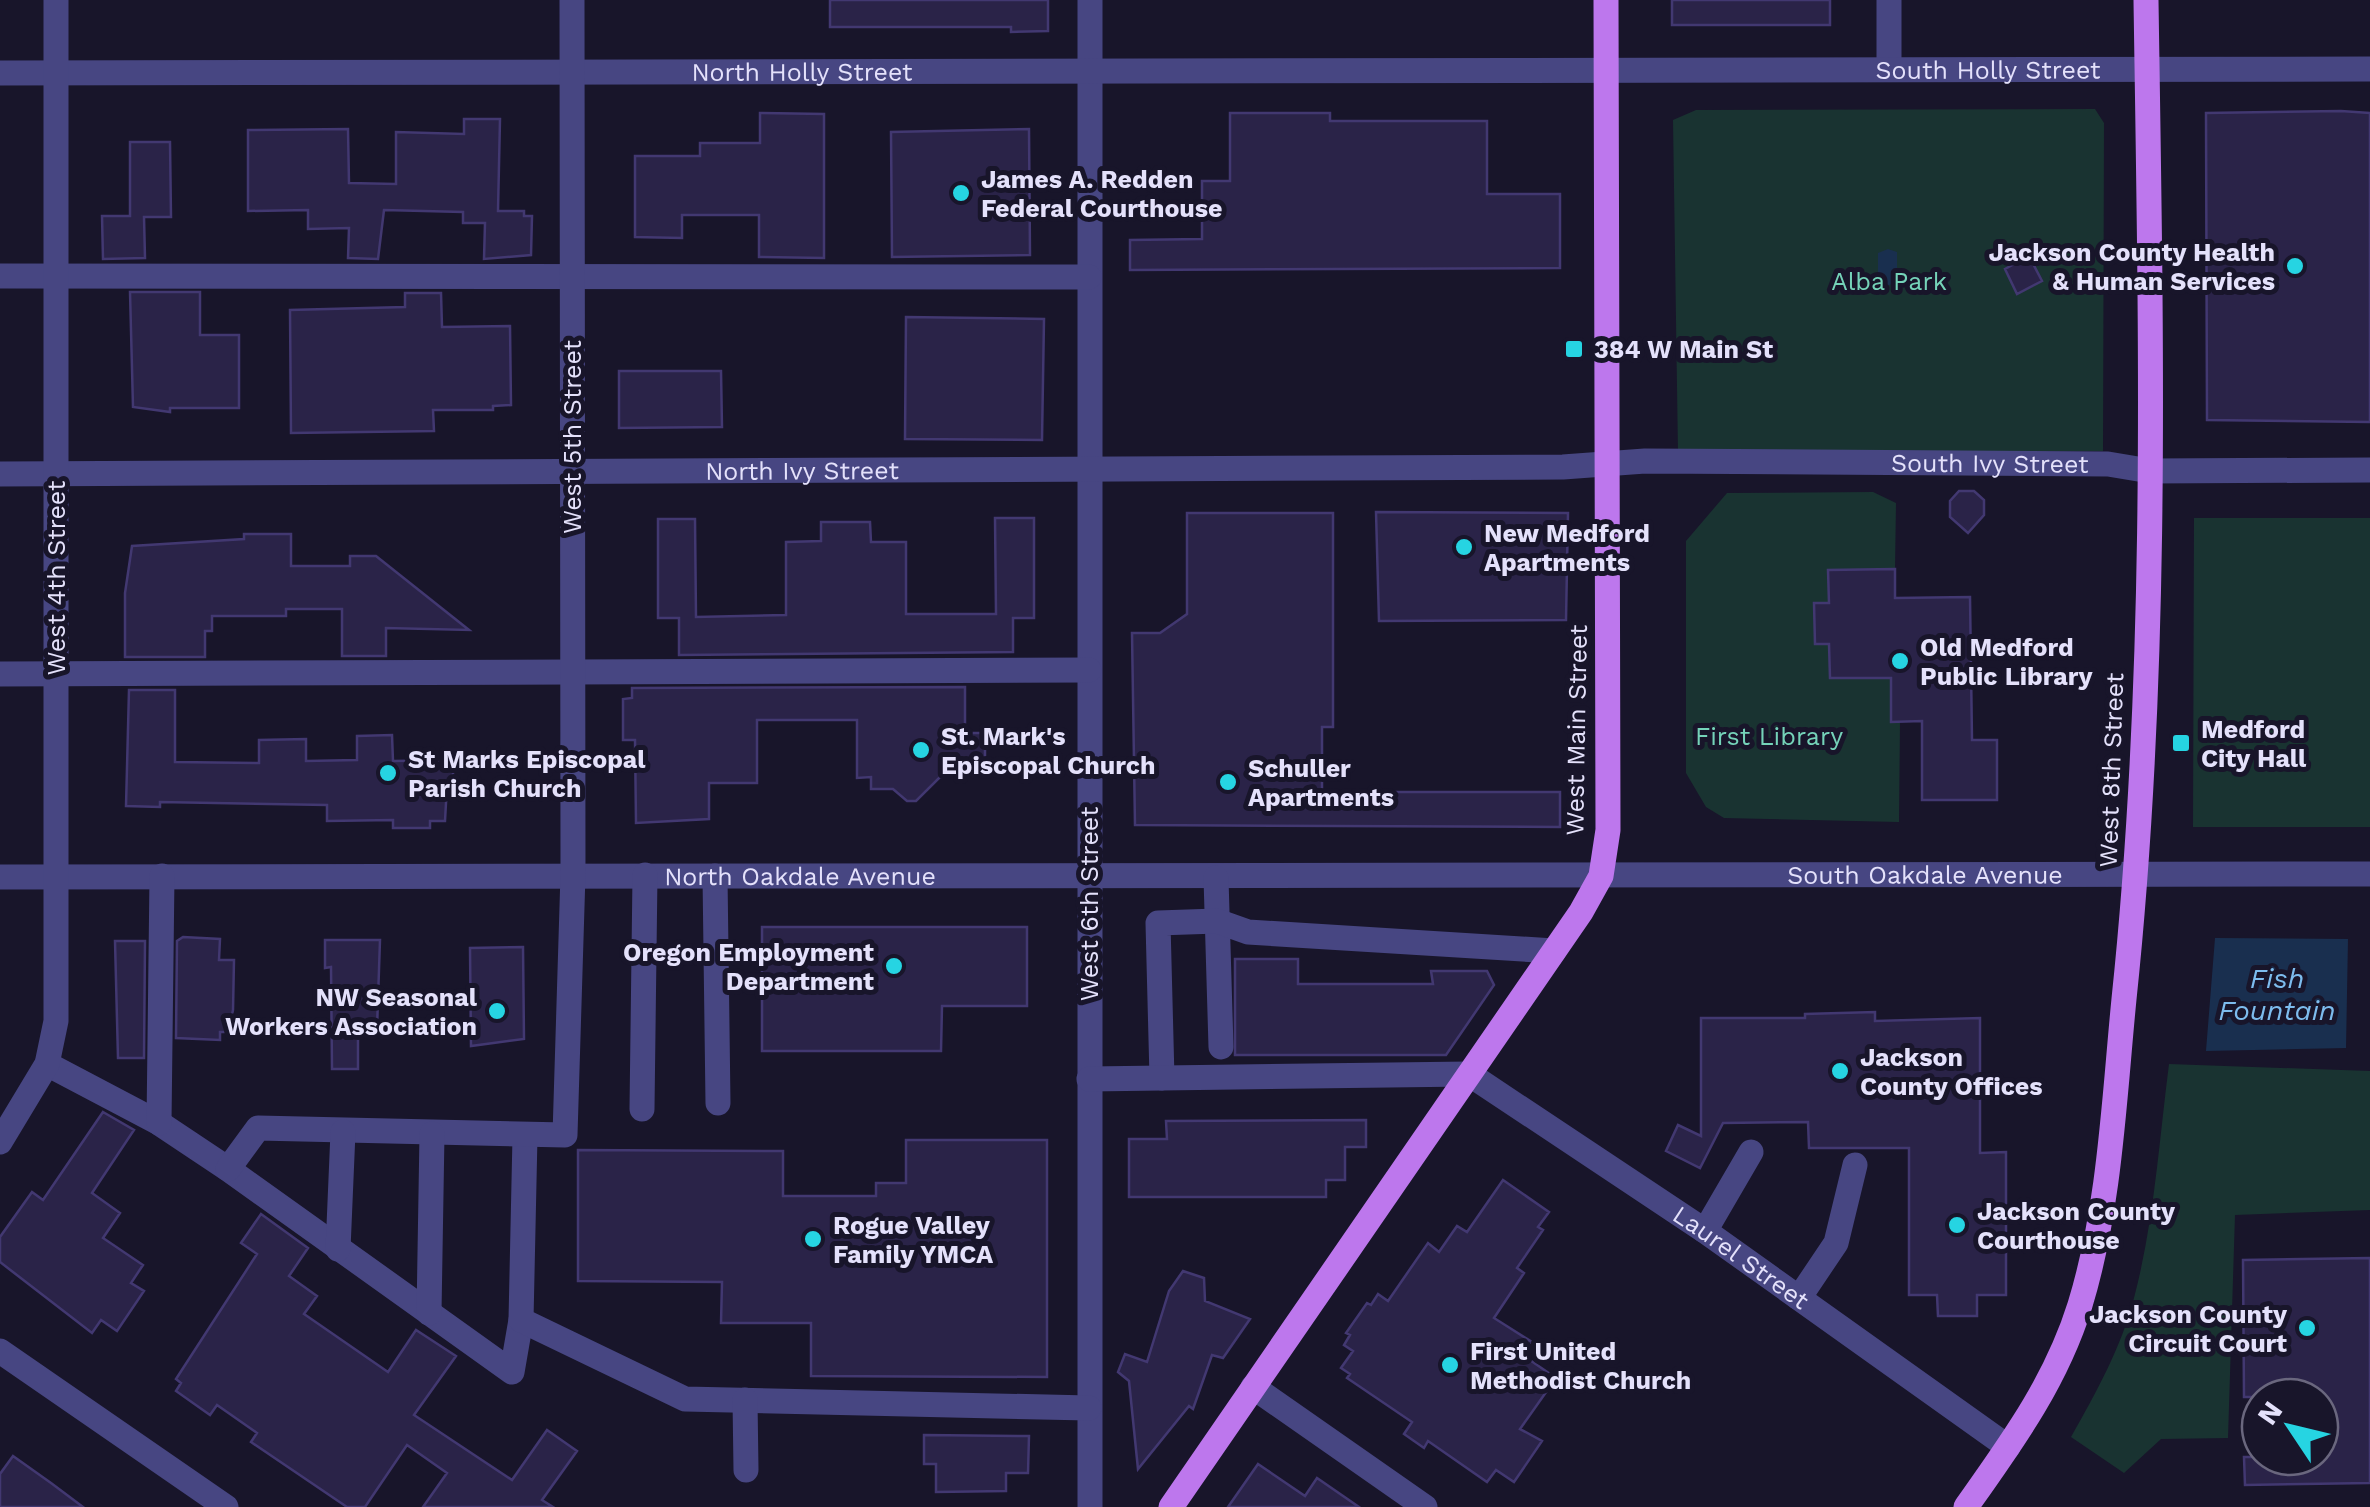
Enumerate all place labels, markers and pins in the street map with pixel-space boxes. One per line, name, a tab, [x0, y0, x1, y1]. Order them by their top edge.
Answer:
place label: James A. Redden Federal Courthouse	[981, 165, 1223, 223]
marker: James A. Redden Federal Courthouse	[950, 182, 972, 204]
place label: Jackson County Health & Human Services	[1988, 238, 2275, 296]
marker: Jackson County Health & Human Services	[2284, 255, 2306, 277]
place label: 384 W Main St	[1594, 335, 1773, 364]
marker: 384 W Main St	[1563, 338, 1585, 360]
place label: New Medford Apartments	[1484, 519, 1650, 577]
marker: New Medford Apartments	[1453, 536, 1475, 558]
place label: Old Medford Public Library	[1920, 633, 2093, 691]
marker: Old Medford Public Library	[1889, 650, 1911, 672]
place label: Medford City Hall	[2201, 715, 2307, 773]
place label: St. Mark's Episcopal Church	[941, 722, 1155, 780]
marker: Medford City Hall	[2170, 732, 2192, 754]
marker: St. Mark's Episcopal Church	[910, 739, 932, 761]
place label: St Marks Episcopal Parish Church	[408, 745, 646, 803]
place label: Schuller Apartments	[1248, 754, 1394, 812]
marker: St Marks Episcopal Parish Church	[377, 762, 399, 784]
marker: Schuller Apartments	[1217, 771, 1239, 793]
place label: Oregon Employment Department	[623, 938, 874, 996]
marker: Oregon Employment Department	[883, 955, 905, 977]
place label: NW Seasonal Workers Association	[225, 983, 478, 1041]
marker: NW Seasonal Workers Association	[486, 1000, 508, 1022]
place label: Jackson County Offices	[1860, 1043, 2043, 1101]
marker: Jackson County Offices	[1829, 1060, 1851, 1082]
place label: Jackson County Courthouse	[1977, 1197, 2176, 1255]
place label: Rogue Valley Family YMCA	[833, 1211, 993, 1269]
marker: Jackson County Courthouse	[1946, 1214, 1968, 1236]
marker: Rogue Valley Family YMCA	[802, 1228, 824, 1250]
place label: Jackson County Circuit Court	[2089, 1300, 2288, 1358]
marker: Jackson County Circuit Court	[2296, 1317, 2318, 1339]
place label: First United Methodist Church	[1470, 1337, 1691, 1395]
marker: First United Methodist Church	[1439, 1354, 1461, 1376]

